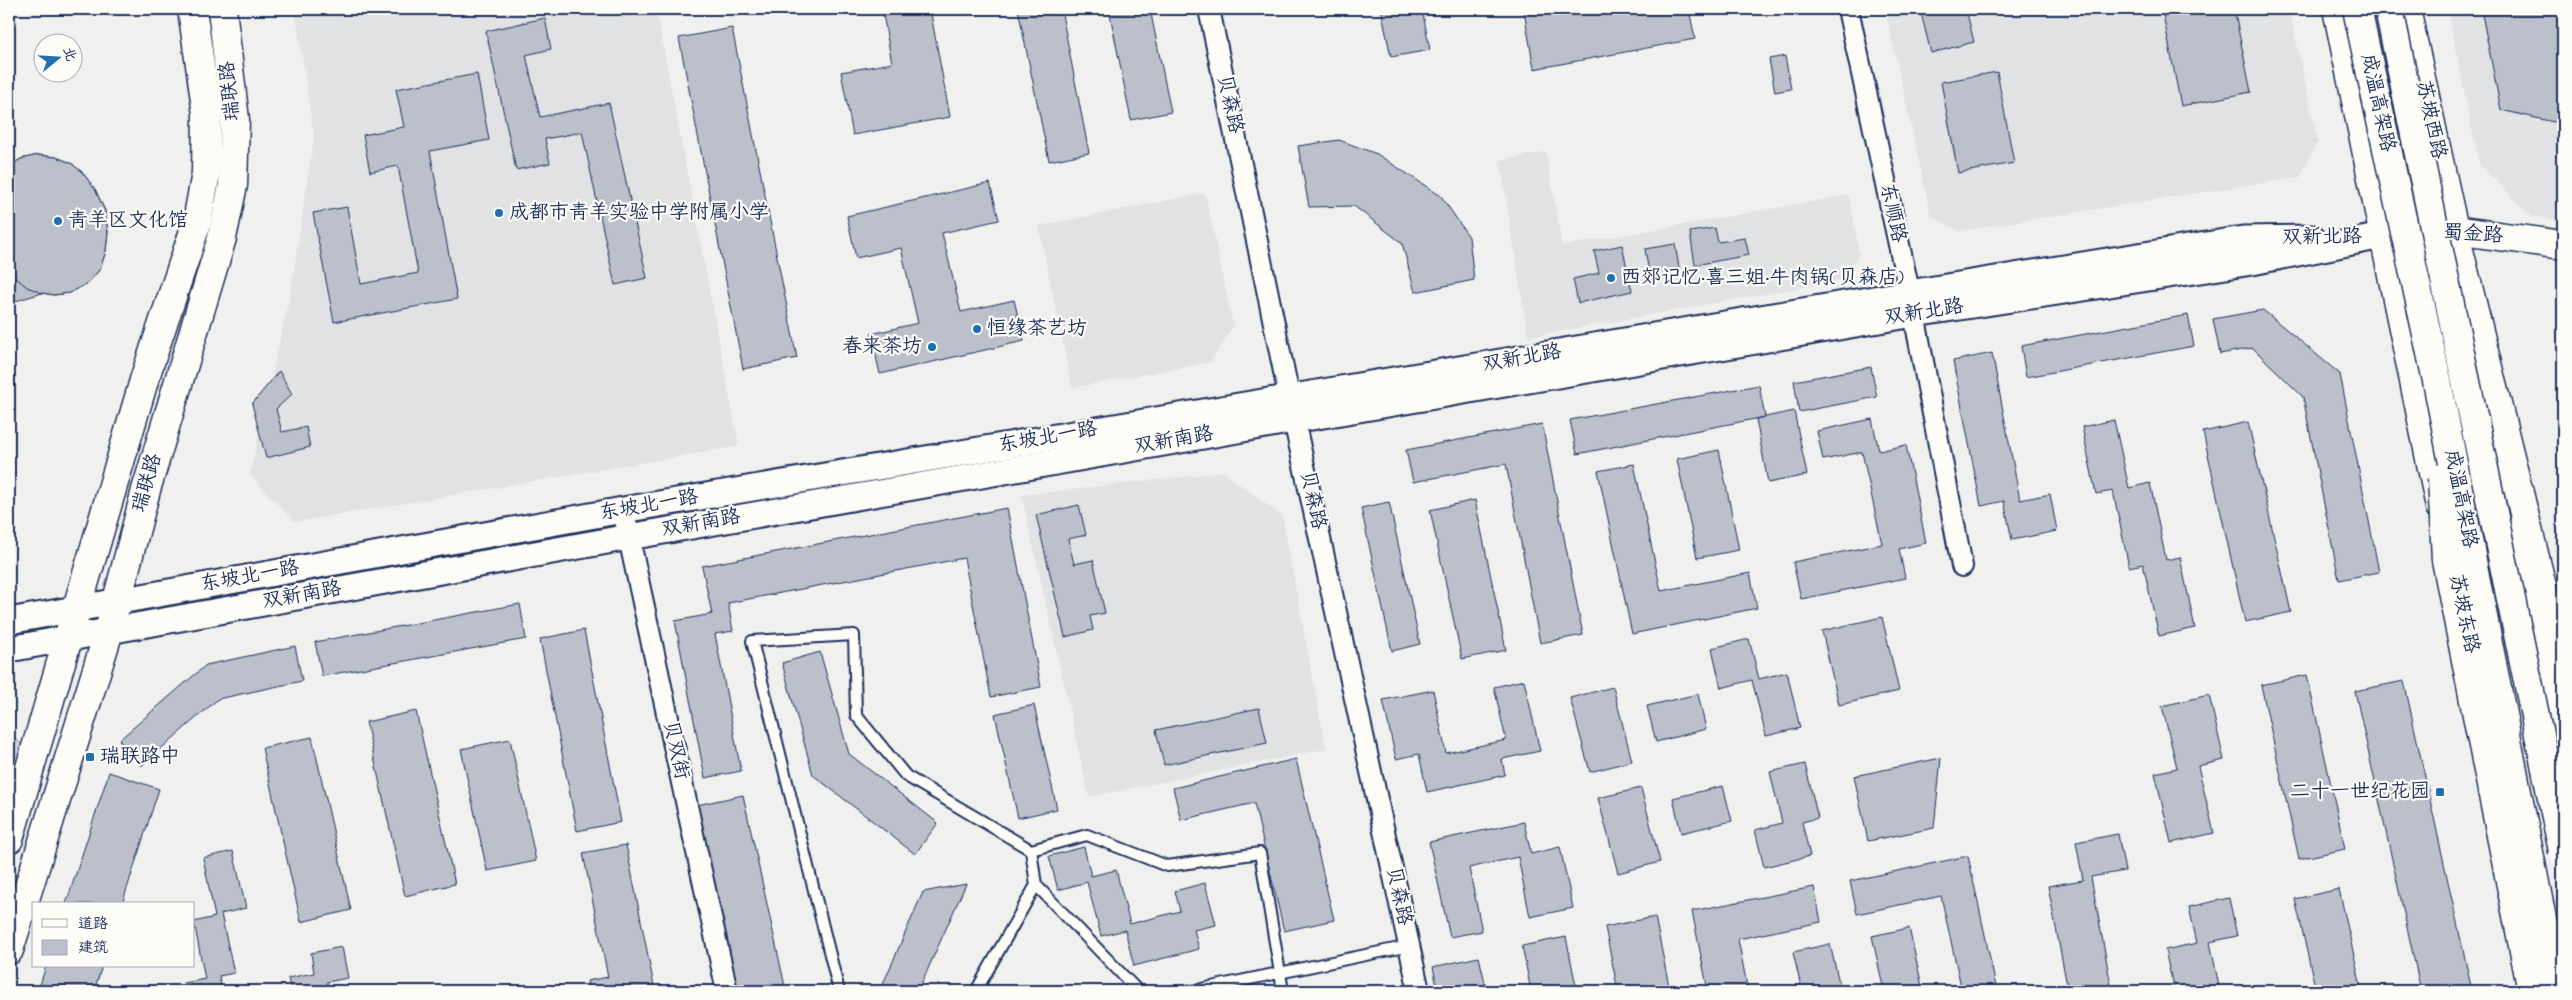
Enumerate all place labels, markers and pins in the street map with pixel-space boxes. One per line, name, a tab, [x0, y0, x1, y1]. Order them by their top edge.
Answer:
place label: 成都市青羊实验中学附属小学	[509, 199, 769, 228]
place label: 青羊区文化馆	[68, 207, 188, 236]
marker: 成都市青羊实验中学附属小学	[493, 207, 505, 219]
marker: 青羊区文化馆	[52, 215, 64, 227]
place label: 西郊记忆·喜三姐·牛肉锅(贝森店)	[1621, 264, 1904, 293]
marker: 西郊记忆·喜三姐·牛肉锅(贝森店)	[1605, 272, 1617, 284]
place label: 恒缘茶艺坊	[987, 315, 1087, 344]
marker: 恒缘茶艺坊	[971, 323, 983, 335]
place label: 春来茶坊	[842, 333, 922, 362]
marker: 春来茶坊	[926, 341, 938, 353]
place label: 瑞联路中	[100, 743, 180, 772]
marker: 瑞联路中	[84, 751, 96, 763]
place label: 二十一世纪花园	[2290, 778, 2430, 807]
marker: 二十一世纪花园	[2434, 786, 2446, 798]

